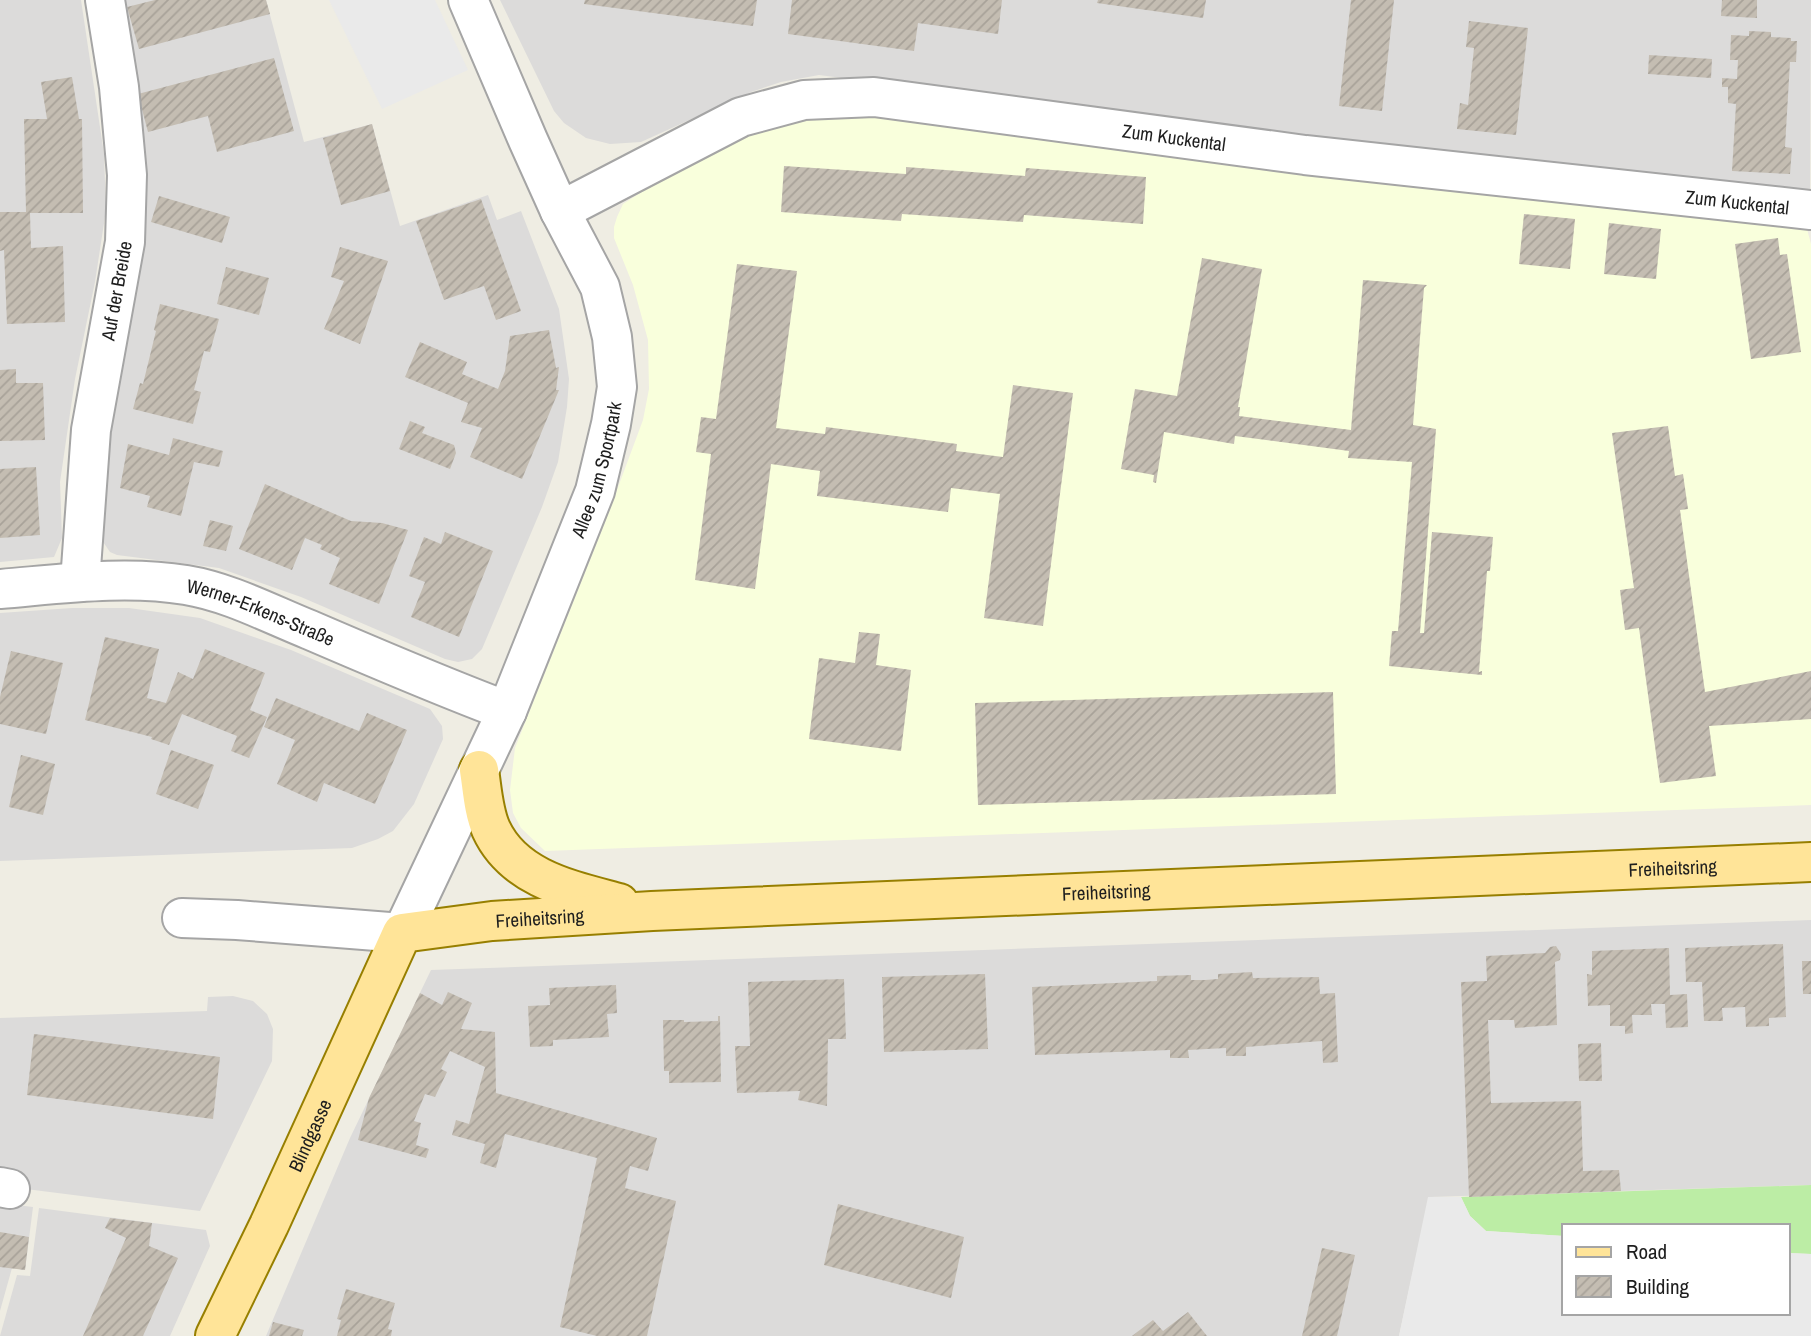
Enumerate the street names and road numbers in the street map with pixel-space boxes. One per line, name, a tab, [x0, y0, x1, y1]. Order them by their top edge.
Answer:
street label: Zum Kuckental	[1121, 118, 1227, 157]
street label: Zum Kuckental	[1684, 183, 1790, 221]
street label: Auf der Breide	[94, 239, 138, 343]
street label: Allee zum Sportpark	[564, 400, 627, 543]
street label: Werner-Erkens-Straße	[185, 572, 339, 652]
street label: Freiheitsring	[1628, 853, 1718, 883]
street label: Freiheitsring	[1061, 877, 1151, 907]
street label: Freiheitsring	[495, 902, 585, 934]
street label: Blindgasse	[282, 1095, 338, 1176]

